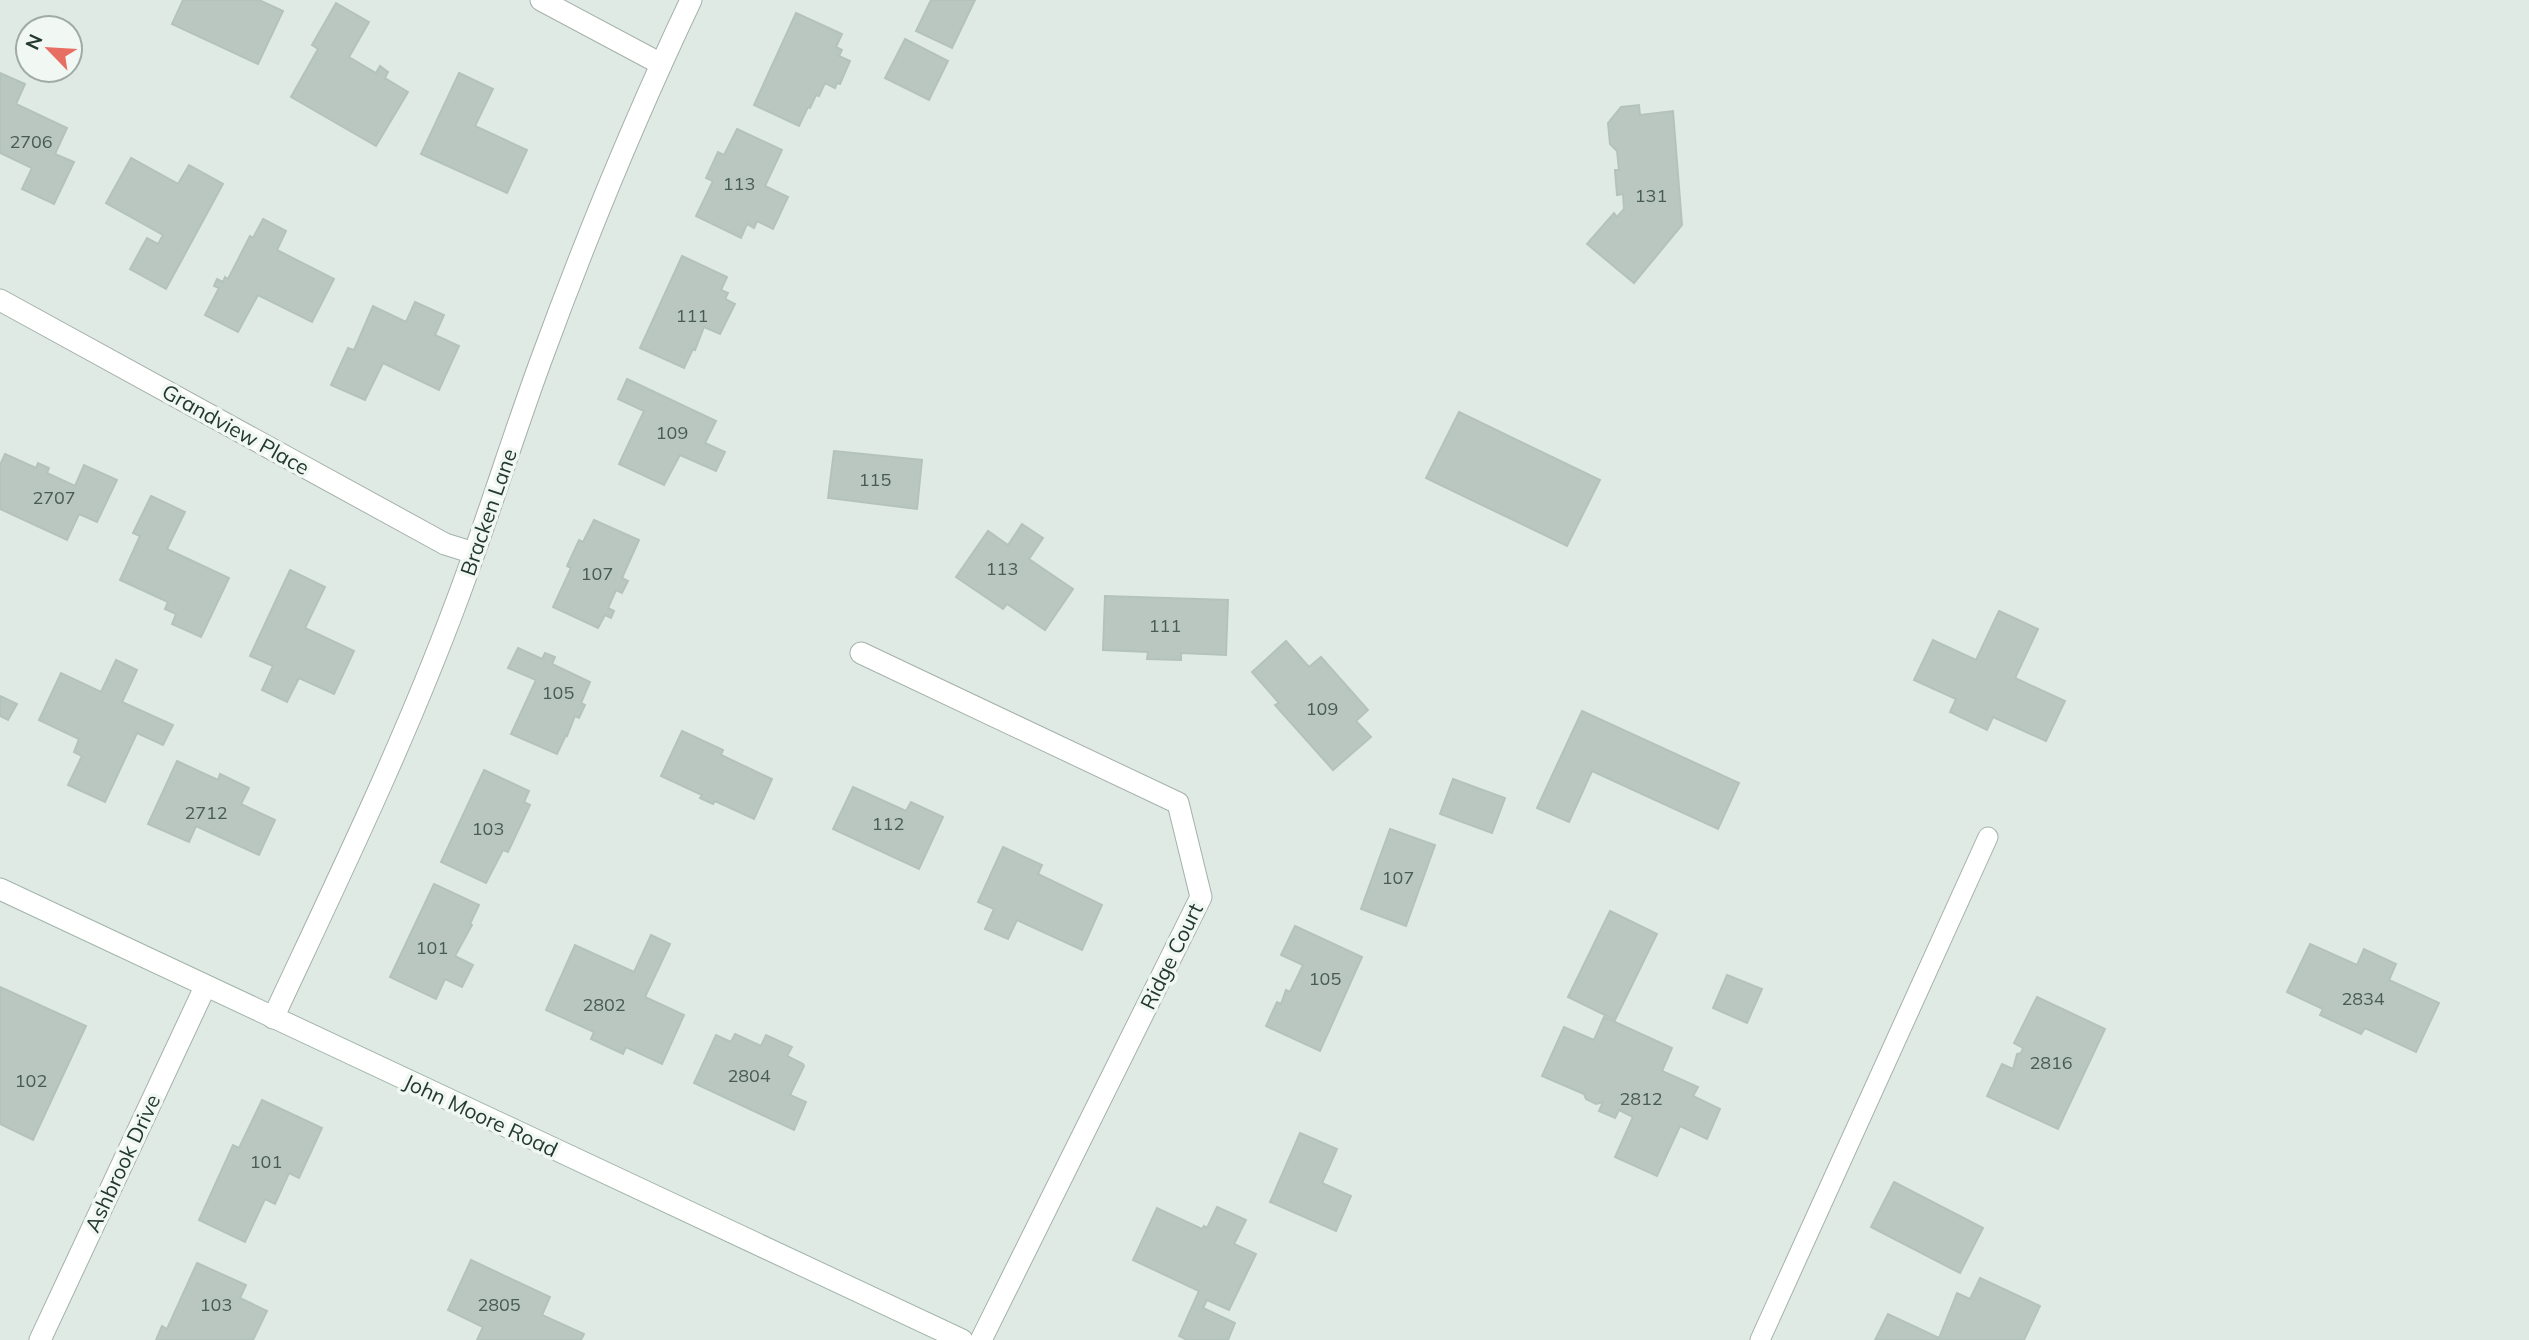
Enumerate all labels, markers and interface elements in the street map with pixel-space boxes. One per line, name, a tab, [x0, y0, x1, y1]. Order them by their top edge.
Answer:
north arrow	[14, 14, 84, 84]
text: N	[20, 30, 48, 53]
house number: 2706	[9, 130, 53, 153]
house number: 113	[723, 172, 755, 195]
house number: 131	[1635, 184, 1667, 207]
house number: 111	[676, 304, 708, 327]
street label: Grandview Place	[158, 378, 314, 480]
house number: 109	[656, 421, 688, 444]
street label: Bracken Lane	[454, 445, 522, 579]
house number: 115	[859, 468, 891, 491]
house number: 2707	[32, 486, 76, 509]
house number: 113	[986, 557, 1018, 580]
house number: 107	[581, 562, 613, 585]
house number: 111	[1149, 614, 1181, 637]
house number: 105	[542, 681, 574, 704]
house number: 109	[1306, 697, 1338, 720]
house number: 2712	[184, 801, 228, 824]
house number: 112	[872, 812, 904, 835]
house number: 103	[472, 817, 504, 840]
house number: 107	[1382, 866, 1414, 889]
street label: Ridge Court	[1134, 899, 1208, 1013]
house number: 101	[416, 936, 448, 959]
house number: 105	[1309, 967, 1341, 990]
house number: 2834	[2341, 987, 2385, 1010]
house number: 2802	[582, 993, 626, 1016]
house number: 2816	[2029, 1051, 2073, 1074]
house number: 2804	[727, 1064, 771, 1087]
street label: John Moore Road	[400, 1068, 562, 1162]
house number: 102	[15, 1069, 47, 1092]
house number: 2812	[1619, 1087, 1663, 1110]
street label: Ashbrook Drive	[79, 1090, 165, 1236]
house number: 101	[250, 1150, 282, 1173]
house number: 103	[200, 1293, 232, 1316]
house number: 2805	[477, 1293, 521, 1316]

